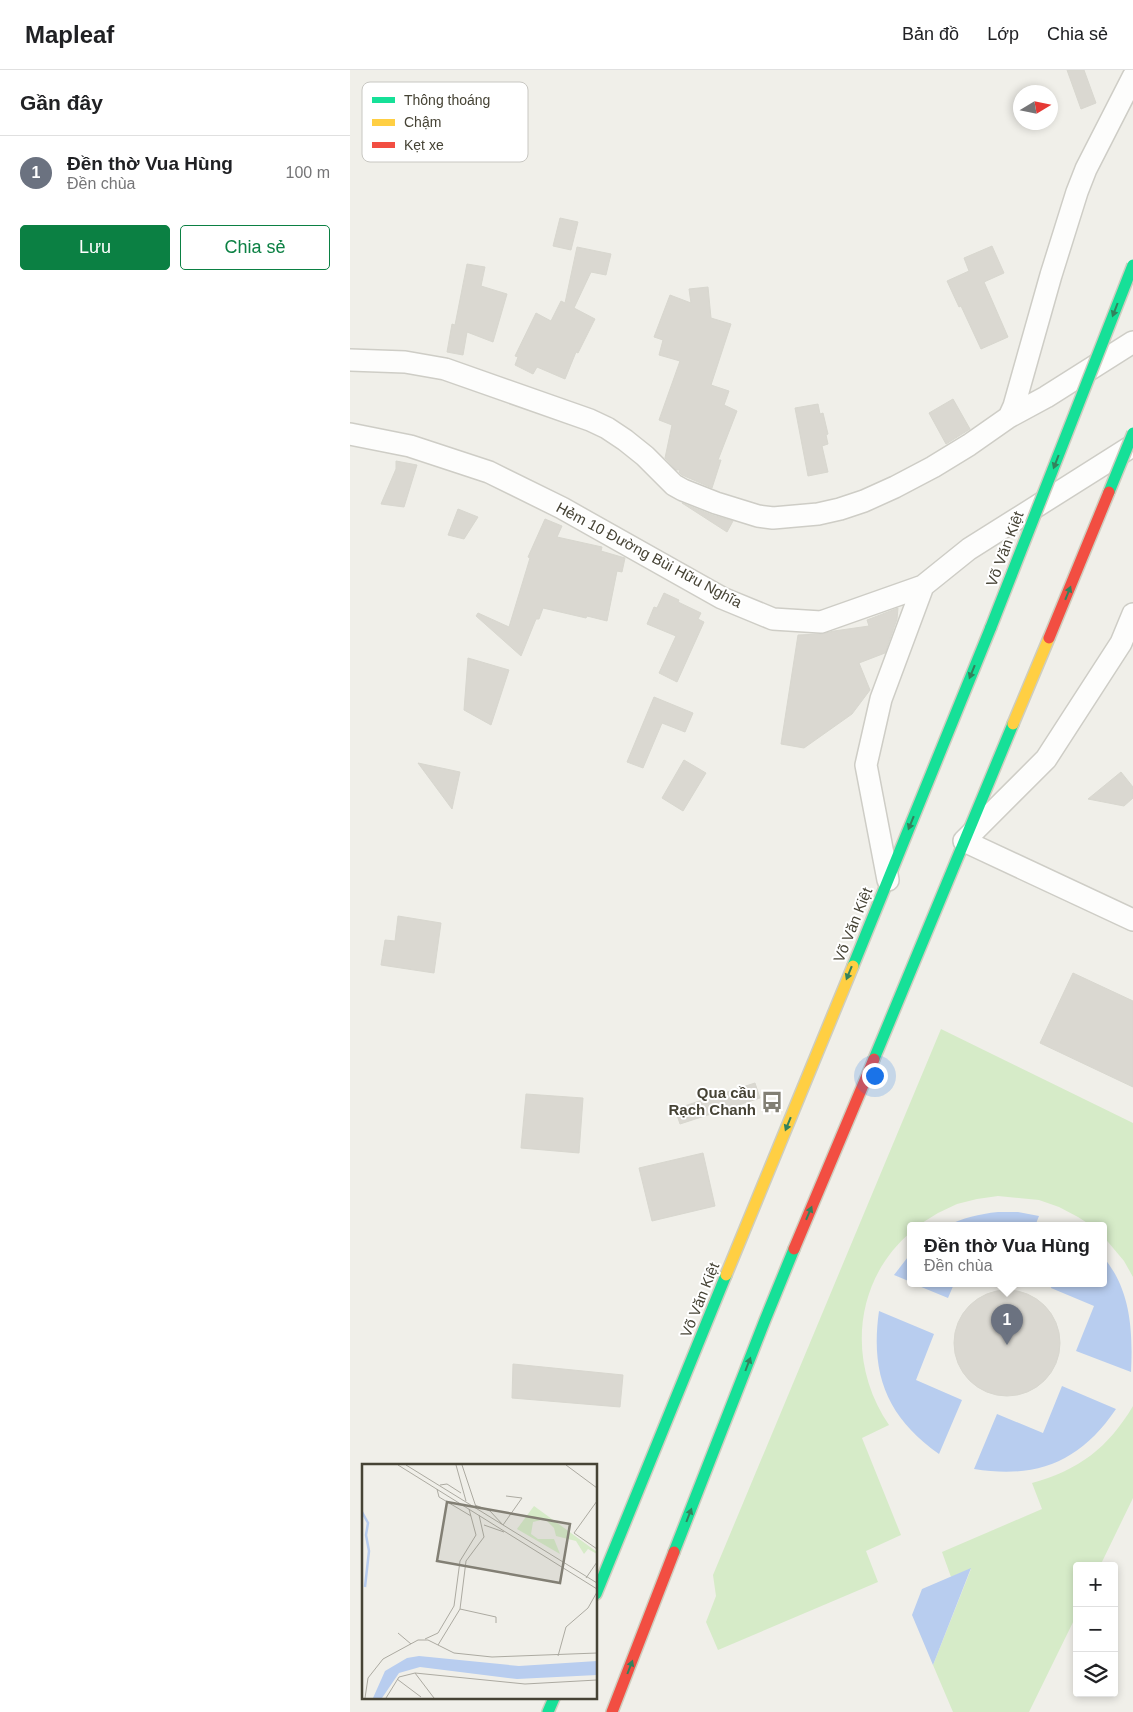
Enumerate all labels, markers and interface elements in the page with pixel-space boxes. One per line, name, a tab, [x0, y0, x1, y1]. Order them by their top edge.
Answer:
text: Mapleaf	[25, 21, 114, 48]
text: Bản đồ	[902, 24, 959, 44]
text: Lớp	[987, 24, 1019, 44]
text: Chia sẻ	[1047, 24, 1108, 44]
legend	[362, 82, 528, 162]
north arrow	[1013, 85, 1058, 130]
text: Gần đây	[20, 91, 103, 114]
text: Thông thoáng	[404, 92, 490, 108]
text: Chậm	[404, 114, 441, 130]
text: Kẹt xe	[404, 137, 444, 153]
text: Đền thờ Vua Hùng	[67, 153, 233, 174]
text: 1	[32, 164, 40, 181]
text: 100 m	[286, 164, 330, 181]
text: Đền chùa	[67, 175, 136, 192]
button: Lưu	[20, 225, 170, 270]
button: Chia sẻ	[180, 225, 330, 270]
one-way arrow	[1111, 303, 1118, 318]
one-way arrow	[1052, 455, 1060, 470]
street label: Hẻm 10 Đường Bùi Hữu Nghĩa	[554, 498, 745, 611]
street label: Võ Văn Kiệt	[982, 508, 1027, 589]
one-way arrow	[1064, 586, 1072, 600]
one-way arrow	[968, 665, 976, 679]
one-way arrow	[907, 816, 915, 831]
street label: Võ Văn Kiệt	[830, 884, 876, 965]
one-way arrow	[845, 966, 853, 980]
your location	[862, 1063, 888, 1089]
place label: Qua cầu Rạch Chanh	[668, 1084, 756, 1118]
bus stop icon: Qua cầu Rạch Chanh	[759, 1089, 785, 1115]
one-way arrow	[784, 1117, 792, 1132]
one-way arrow	[806, 1206, 814, 1220]
popup	[907, 1222, 1107, 1287]
text: Đền thờ Vua Hùng	[924, 1235, 1090, 1256]
text: Đền chùa	[924, 1257, 993, 1274]
street label: Võ Văn Kiệt	[677, 1259, 723, 1340]
pin: 1	[991, 1304, 1023, 1345]
one-way arrow	[744, 1356, 752, 1371]
inset map	[362, 1464, 598, 1700]
one-way arrow	[685, 1507, 693, 1522]
map controls	[1073, 1562, 1118, 1697]
button: +	[1073, 1562, 1118, 1607]
button: −	[1073, 1607, 1118, 1652]
button: layers	[1073, 1652, 1118, 1697]
one-way arrow	[627, 1659, 634, 1674]

